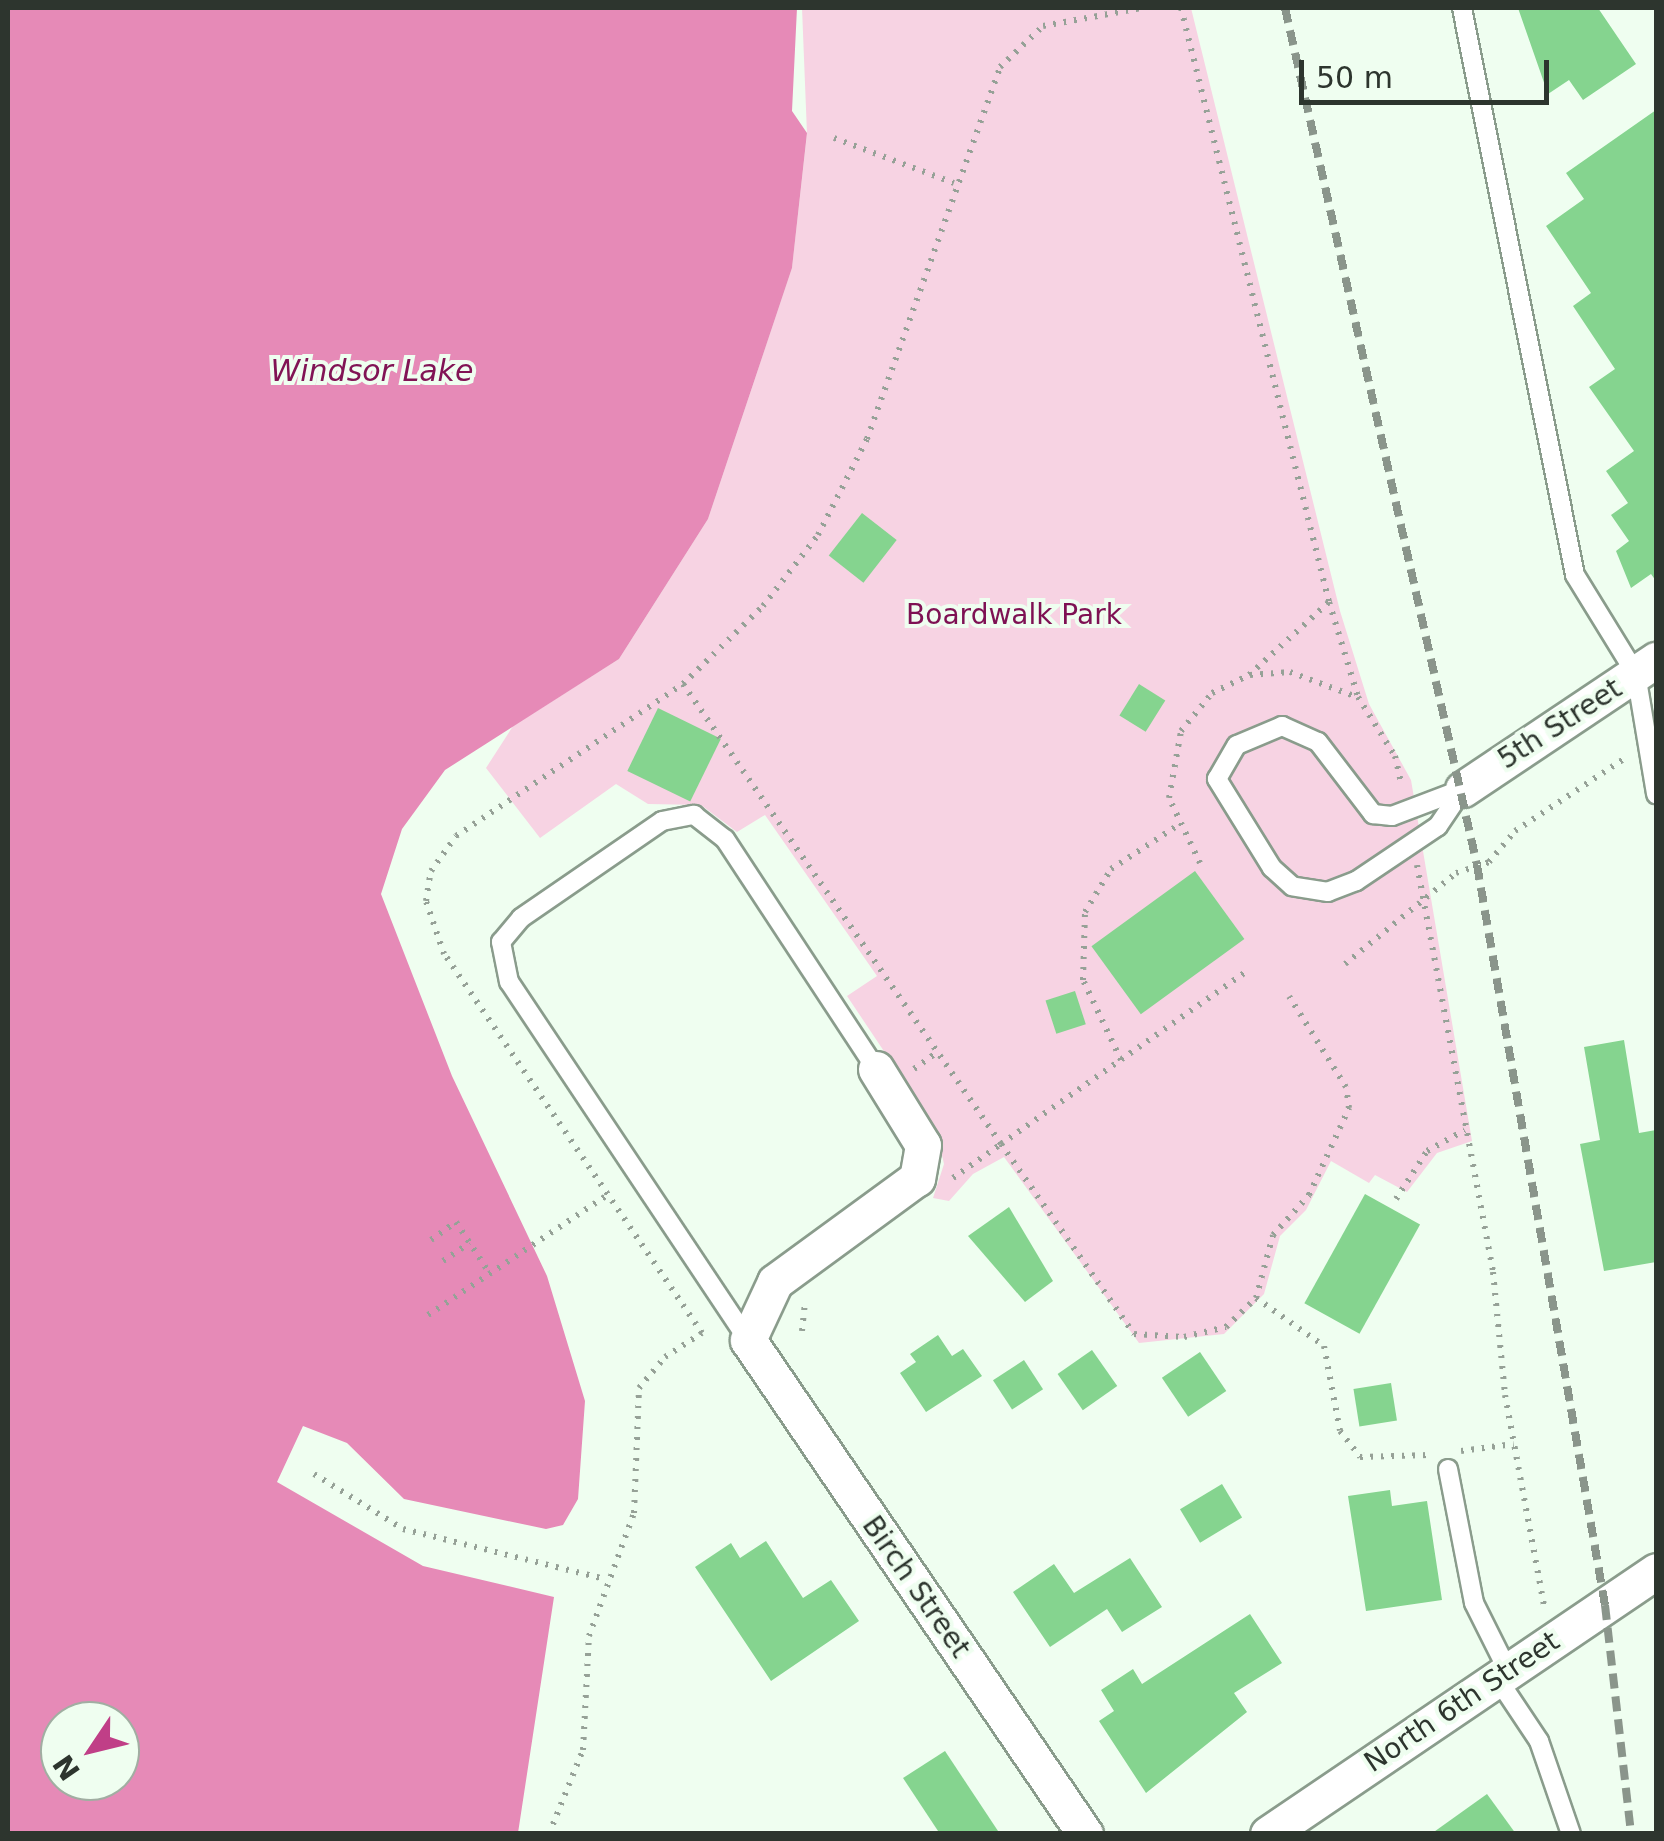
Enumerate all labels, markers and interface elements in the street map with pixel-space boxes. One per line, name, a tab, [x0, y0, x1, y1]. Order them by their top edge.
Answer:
scale bar	[1304, 40, 1554, 102]
text: 50 m	[1316, 60, 1393, 95]
water label: Windsor Lake	[271, 353, 473, 389]
park label: Boardwalk Park	[906, 598, 1122, 632]
street label: 5th Street	[1492, 672, 1628, 776]
street label: Birch Street	[855, 1510, 977, 1664]
street label: North 6th Street	[1358, 1624, 1566, 1780]
north arrow	[40, 1701, 140, 1801]
text: N	[46, 1748, 87, 1786]

